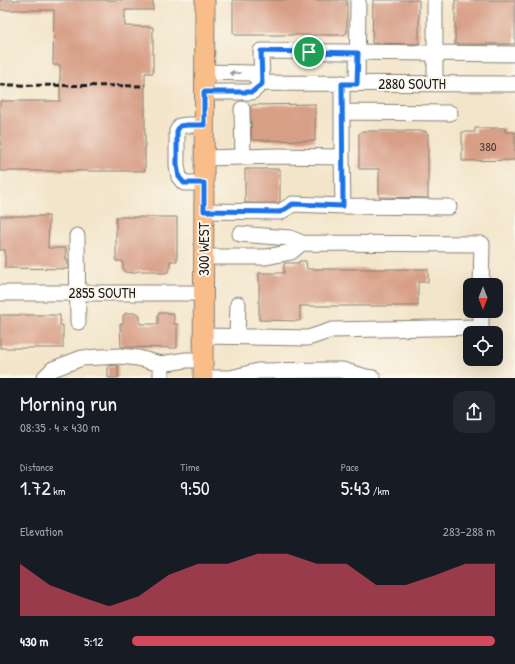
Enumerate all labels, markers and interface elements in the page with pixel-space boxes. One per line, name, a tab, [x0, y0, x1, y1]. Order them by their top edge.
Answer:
pin	[292, 35, 326, 69]
icon: arrive	[298, 41, 320, 63]
one-way arrow	[228, 70, 241, 76]
street label: 2880 SOUTH	[378, 73, 446, 94]
house number: 380	[479, 137, 497, 155]
street label: 300 WEST	[193, 221, 214, 276]
north arrow	[463, 278, 503, 318]
map controls	[463, 278, 503, 366]
street label: 2855 SOUTH	[68, 282, 136, 303]
button: locate	[463, 326, 503, 366]
text: Morning run	[20, 388, 117, 418]
button: share	[453, 391, 495, 433]
text: 08:35 · 4 × 430 m	[20, 418, 100, 436]
text: Distance	[20, 460, 54, 474]
text: Time	[180, 460, 200, 474]
text: Pace	[341, 460, 359, 474]
text: 1.72	[20, 474, 51, 501]
text: 9:50	[180, 474, 210, 501]
text: 5:43	[341, 474, 370, 501]
text: km	[51, 484, 65, 498]
text: /km	[370, 484, 389, 498]
text: Elevation	[20, 522, 63, 540]
text: 283–288 m	[443, 522, 495, 540]
text: 430 m	[20, 632, 48, 650]
text: 5:12	[84, 632, 103, 650]

